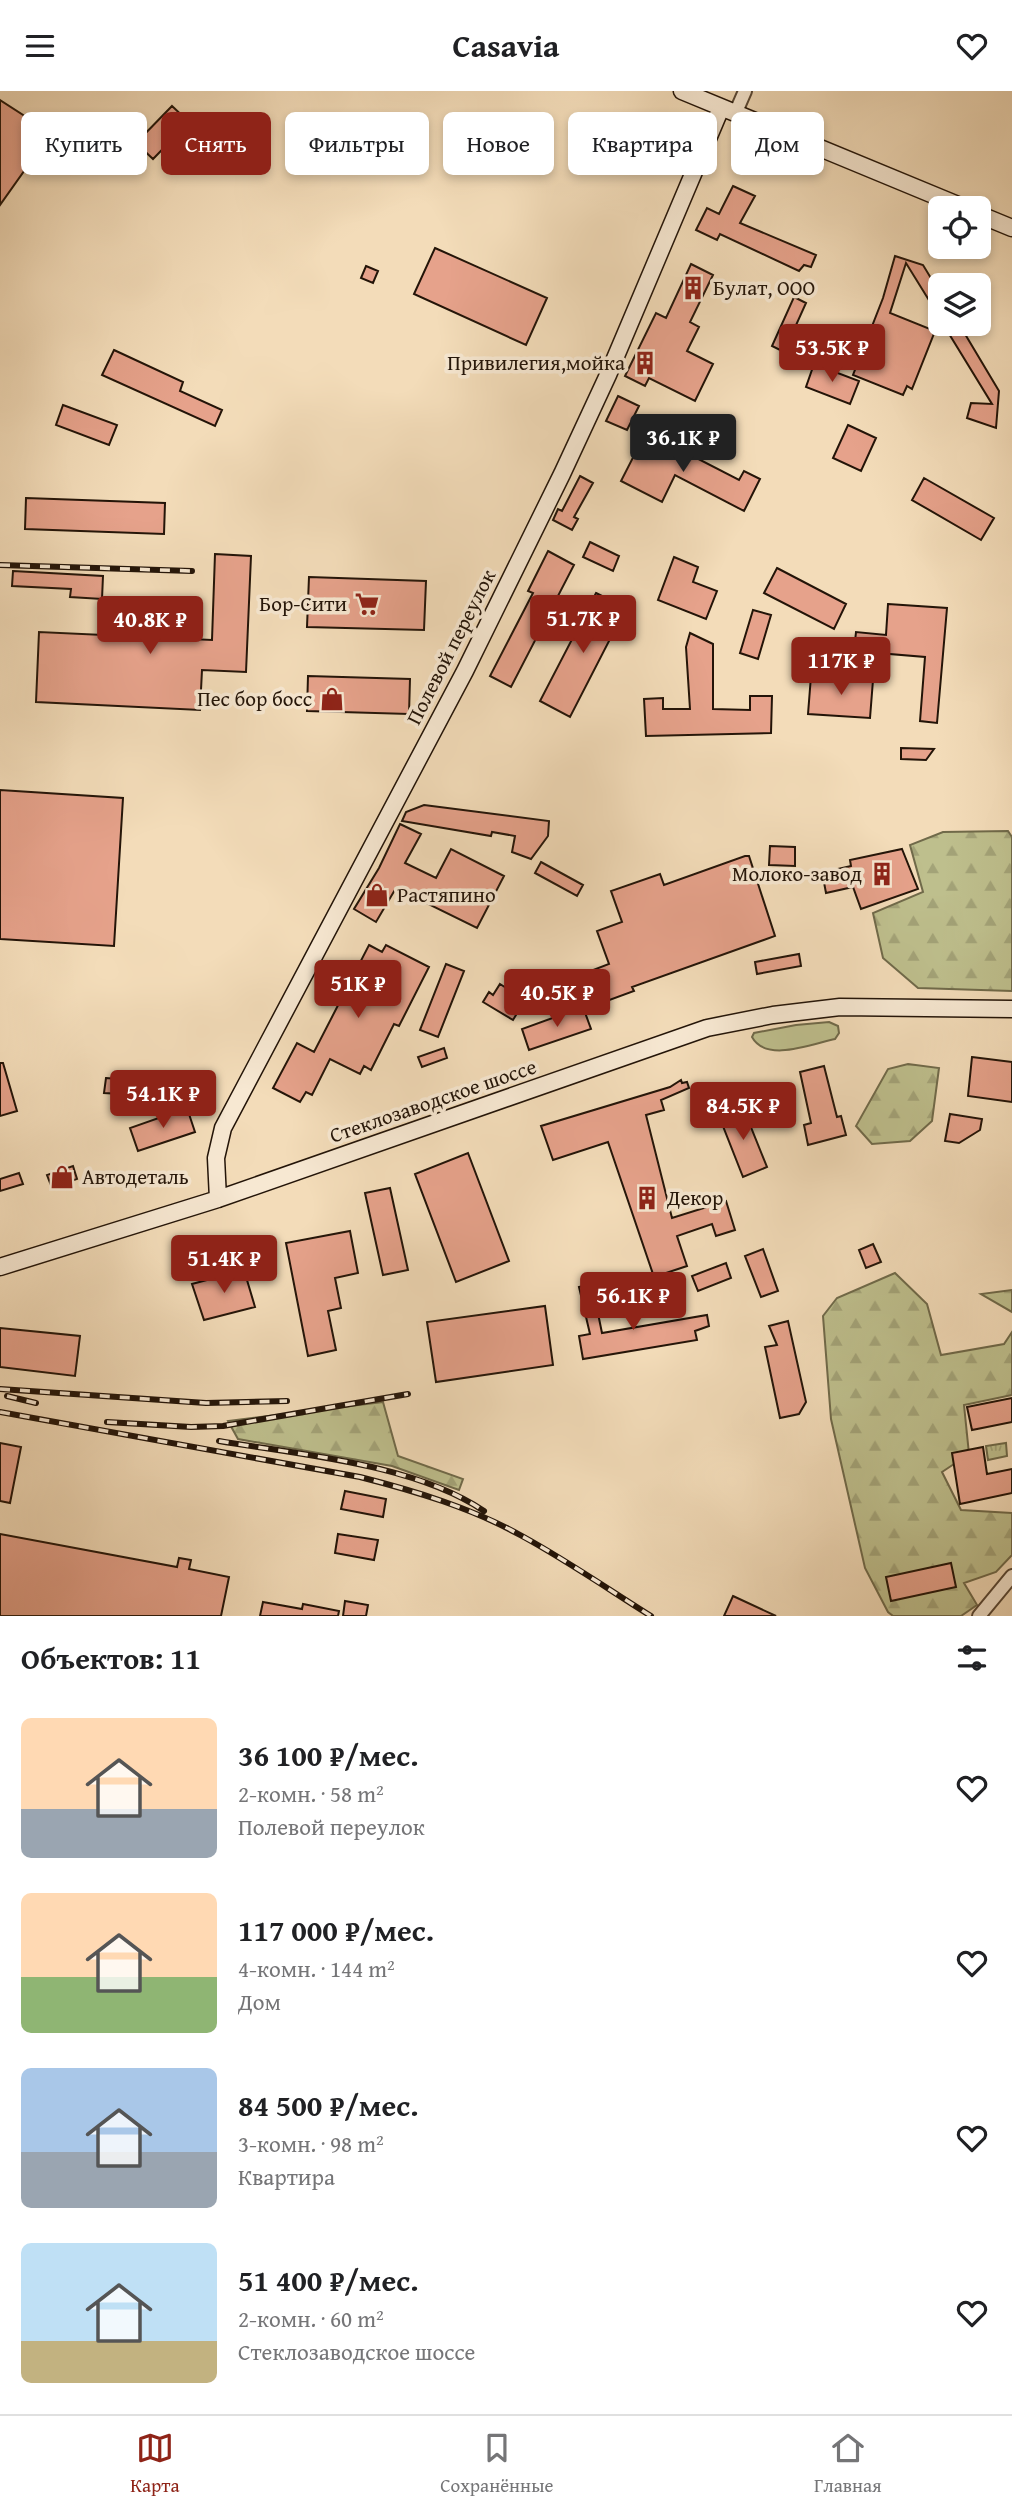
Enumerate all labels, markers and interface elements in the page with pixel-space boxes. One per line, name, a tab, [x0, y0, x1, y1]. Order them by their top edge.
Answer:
text: Casavia	[453, 22, 559, 69]
icon: menu	[21, 27, 59, 65]
icon: heart	[953, 27, 991, 65]
chip: Купить	[21, 112, 147, 175]
chip: Снять	[161, 112, 271, 175]
chip: Фильтры	[285, 112, 429, 175]
chip: Новое	[443, 112, 554, 175]
chip: Квартира	[568, 112, 717, 175]
chip: Дом	[731, 112, 824, 175]
map controls	[928, 196, 991, 336]
button: locate	[928, 196, 991, 259]
place label: Булат, ООО	[713, 272, 815, 303]
button: layers	[928, 273, 991, 336]
building icon: Булат, ООО	[679, 274, 707, 302]
pin: 53.5K ₽	[767, 324, 897, 384]
text: 53.5K ₽	[795, 330, 869, 363]
place label: Привилегия,мойка	[447, 347, 625, 378]
building icon: Привилегия,мойка	[631, 349, 659, 377]
pin: 36.1K ₽	[618, 415, 748, 474]
text: 36.1K ₽	[646, 420, 720, 453]
street label: Полевой переулок	[398, 564, 503, 730]
place label: Бор-Сити	[259, 588, 347, 619]
supermarket icon: Бор-Сити	[353, 590, 381, 618]
pin: 51.7K ₽	[518, 595, 648, 655]
pin: 40.8K ₽	[85, 596, 215, 656]
text: 51.7K ₽	[546, 601, 620, 634]
text: 40.8K ₽	[113, 602, 187, 635]
pin: 117K ₽	[784, 637, 898, 697]
text: 117K ₽	[807, 643, 875, 676]
place label: Пес бор босс	[197, 683, 312, 714]
shop icon: Пес бор босс	[318, 685, 346, 713]
place label: Молоко-завод	[732, 858, 863, 889]
building icon: Молоко-завод	[868, 860, 896, 888]
place label: Растяпино	[397, 879, 496, 910]
shop icon: Растяпино	[363, 881, 391, 909]
pin: 51K ₽	[309, 961, 407, 1020]
text: 51K ₽	[330, 966, 386, 999]
pin: 40.5K ₽	[492, 969, 622, 1029]
text: 40.5K ₽	[520, 975, 594, 1008]
street label: Стеклозаводское шоссе	[325, 1051, 540, 1150]
pin: 54.1K ₽	[98, 1070, 228, 1130]
text: 54.1K ₽	[126, 1076, 200, 1109]
pin: 84.5K ₽	[678, 1083, 808, 1142]
text: 84.5K ₽	[706, 1088, 780, 1121]
place label: Автодеталь	[82, 1161, 189, 1192]
shop icon: Автодеталь	[48, 1163, 76, 1191]
place label: Декор	[666, 1182, 723, 1213]
building icon: Декор	[633, 1184, 661, 1212]
pin: 51.4K ₽	[159, 1235, 289, 1295]
text: 51.4K ₽	[187, 1241, 261, 1274]
pin: 56.1K ₽	[568, 1273, 698, 1332]
text: 56.1K ₽	[596, 1278, 670, 1311]
text: Объектов: 11	[21, 1636, 201, 1680]
icon: filters	[953, 1639, 991, 1677]
text: 36 100 ₽/мес.	[238, 1733, 419, 1777]
icon: home	[77, 1746, 161, 1830]
icon: heart	[953, 1769, 991, 1807]
text: 2-комн. · 58 m²	[238, 1777, 384, 1810]
text: Полевой переулок	[238, 1810, 425, 1843]
text: 117 000 ₽/мес.	[238, 1908, 434, 1952]
icon: home	[77, 1921, 161, 2005]
icon: heart	[953, 1944, 991, 1982]
text: 4-комн. · 144 m²	[238, 1952, 395, 1985]
text: Дом	[238, 1985, 281, 2018]
text: 84 500 ₽/мес.	[238, 2083, 419, 2127]
icon: home	[77, 2096, 161, 2180]
icon: heart	[953, 2119, 991, 2157]
text: 3-комн. · 98 m²	[238, 2127, 384, 2160]
text: Квартира	[238, 2160, 335, 2193]
text: 51 400 ₽/мес.	[238, 2258, 419, 2302]
icon: home	[77, 2271, 161, 2355]
icon: heart	[953, 2294, 991, 2332]
text: 2-комн. · 60 m²	[238, 2302, 384, 2335]
text: Стеклозаводское шоссе	[238, 2335, 475, 2368]
tab: Карта	[130, 2429, 180, 2499]
tab: Сохранённые	[440, 2429, 553, 2499]
tab: Главная	[814, 2429, 882, 2499]

